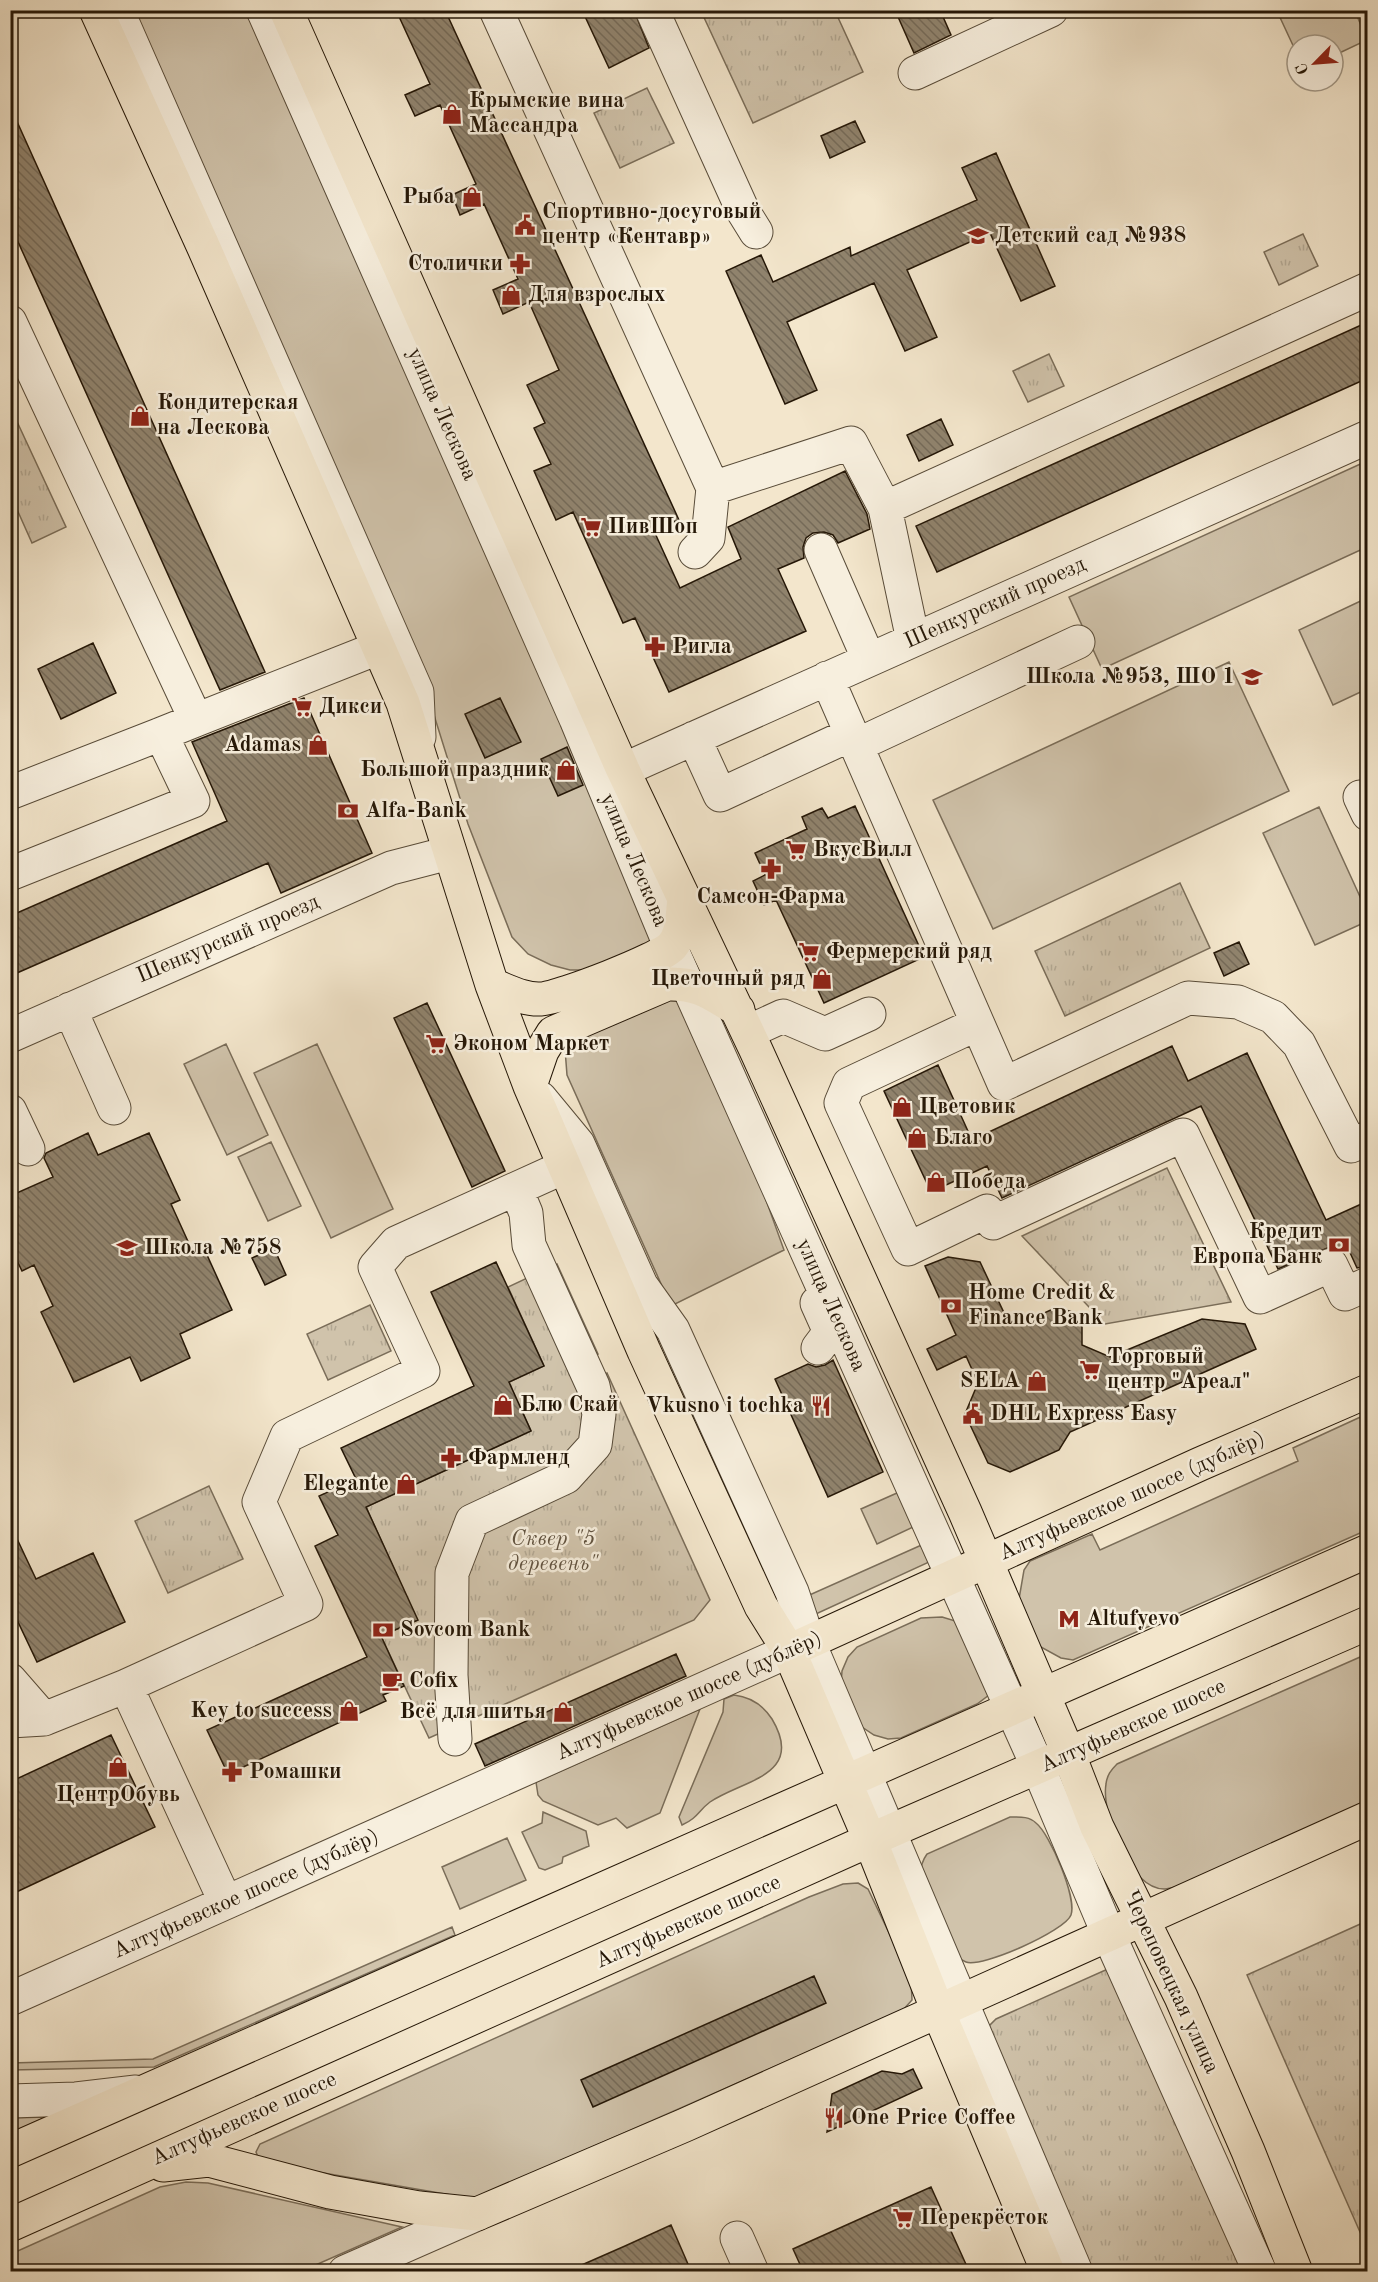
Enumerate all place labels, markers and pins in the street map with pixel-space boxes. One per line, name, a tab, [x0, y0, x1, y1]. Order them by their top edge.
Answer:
place label: Крымские вина Массандра	[469, 90, 625, 137]
shop icon: Крымские вина Массандра	[440, 102, 464, 126]
shop icon: Рыба	[460, 185, 484, 209]
place label: Рыба	[402, 186, 455, 208]
place label: Спортивно-досуговый центр «Кентавр»	[542, 201, 761, 248]
public building icon: Спортивно-досуговый центр «Кентавр»	[513, 213, 537, 237]
school or university icon: Детский сад №938	[966, 224, 990, 248]
place label: Детский сад №938	[995, 225, 1186, 247]
pharmacy icon: Столички	[508, 252, 532, 276]
place label: Столички	[408, 253, 503, 275]
shop icon: Для взрослых	[499, 283, 523, 307]
place label: Для взрослых	[528, 284, 666, 306]
place label: Кондитерская на Лескова	[157, 392, 299, 439]
shop icon: Кондитерская на Лескова	[128, 404, 152, 428]
supermarket icon: ПивШоп	[579, 515, 603, 539]
place label: ПивШоп	[608, 516, 698, 538]
pharmacy icon: Ригла	[643, 635, 667, 659]
place label: Ригла	[672, 636, 732, 658]
school or university icon: Школа №953, ШО 1	[1240, 665, 1264, 689]
place label: Школа №953, ШО 1	[1026, 666, 1235, 688]
supermarket icon: Дикси	[290, 695, 314, 719]
place label: Дикси	[319, 696, 382, 718]
shop icon: Adamas	[306, 733, 330, 757]
place label: Adamas	[224, 734, 301, 756]
shop icon: Большой праздник	[554, 758, 578, 782]
place label: Большой праздник	[360, 759, 549, 781]
bank icon: Alfa-Bank	[336, 799, 360, 823]
place label: Alfa-Bank	[365, 800, 467, 822]
supermarket icon: ВкусВилл	[784, 838, 808, 862]
place label: ВкусВилл	[813, 839, 912, 861]
pharmacy icon: Самсон-Фарма	[759, 857, 783, 881]
place label: Самсон-Фарма	[697, 886, 845, 908]
supermarket icon: Фермерский ряд	[797, 940, 821, 964]
place label: Фермерский ряд	[826, 941, 992, 963]
shop icon: Цветочный ряд	[810, 967, 834, 991]
place label: Цветочный ряд	[651, 968, 805, 990]
supermarket icon: Эконом Маркет	[424, 1032, 448, 1056]
place label: Эконом Маркет	[453, 1033, 610, 1055]
shop icon: Цветовик	[890, 1095, 914, 1119]
place label: Цветовик	[919, 1096, 1016, 1118]
shop icon: Благо	[905, 1126, 929, 1150]
place label: Благо	[934, 1127, 993, 1149]
shop icon: Победа	[924, 1170, 948, 1194]
place label: Победа	[953, 1171, 1026, 1193]
place label: Кредит Европа Банк	[1192, 1221, 1322, 1268]
bank icon: Кредит Европа Банк	[1327, 1233, 1351, 1257]
school or university icon: Школа №758	[115, 1236, 139, 1260]
place label: Школа №758	[144, 1237, 282, 1259]
place label: Home Credit & Finance Bank	[968, 1282, 1116, 1329]
bank icon: Home Credit & Finance Bank	[939, 1294, 963, 1318]
place label: Торговый центр "Ареал"	[1107, 1346, 1250, 1393]
supermarket icon: Торговый центр "Ареал"	[1078, 1358, 1102, 1382]
shop icon: SELA	[1025, 1369, 1049, 1393]
place label: SELA	[960, 1370, 1020, 1392]
shop icon: Блю Скай	[491, 1393, 515, 1417]
place label: Блю Скай	[520, 1394, 619, 1416]
restaurant icon: Vkusno i tochka	[809, 1394, 833, 1418]
place label: Vkusno i tochka	[646, 1395, 804, 1417]
public building icon: DHL Express Easy	[961, 1402, 985, 1426]
place label: DHL Express Easy	[990, 1403, 1177, 1425]
pharmacy icon: Фармленд	[439, 1446, 463, 1470]
place label: Фармленд	[468, 1447, 570, 1469]
shop icon: Elegante	[394, 1472, 418, 1496]
place label: Elegante	[303, 1473, 389, 1495]
metro station icon: Altufyevo	[1057, 1607, 1081, 1631]
place label: Altufyevo	[1086, 1608, 1180, 1630]
bank icon: Sovcom Bank	[371, 1618, 395, 1642]
place label: Sovcom Bank	[400, 1619, 530, 1641]
cafe icon: Cofix	[380, 1669, 404, 1693]
place label: Cofix	[409, 1670, 458, 1692]
shop icon: Key to success	[337, 1699, 361, 1723]
place label: Key to success	[190, 1700, 332, 1722]
shop icon: Всё для шитья	[551, 1700, 575, 1724]
place label: Всё для шитья	[399, 1701, 546, 1723]
shop icon: ЦентрОбувь	[106, 1755, 130, 1779]
pharmacy icon: Ромашки	[220, 1760, 244, 1784]
place label: Ромашки	[249, 1761, 342, 1783]
place label: ЦентрОбувь	[56, 1784, 180, 1806]
restaurant icon: One Price Coffee	[822, 2106, 846, 2130]
place label: One Price Coffee	[851, 2107, 1016, 2129]
supermarket icon: Перекрёсток	[891, 2206, 915, 2230]
place label: Перекрёсток	[920, 2207, 1049, 2229]

